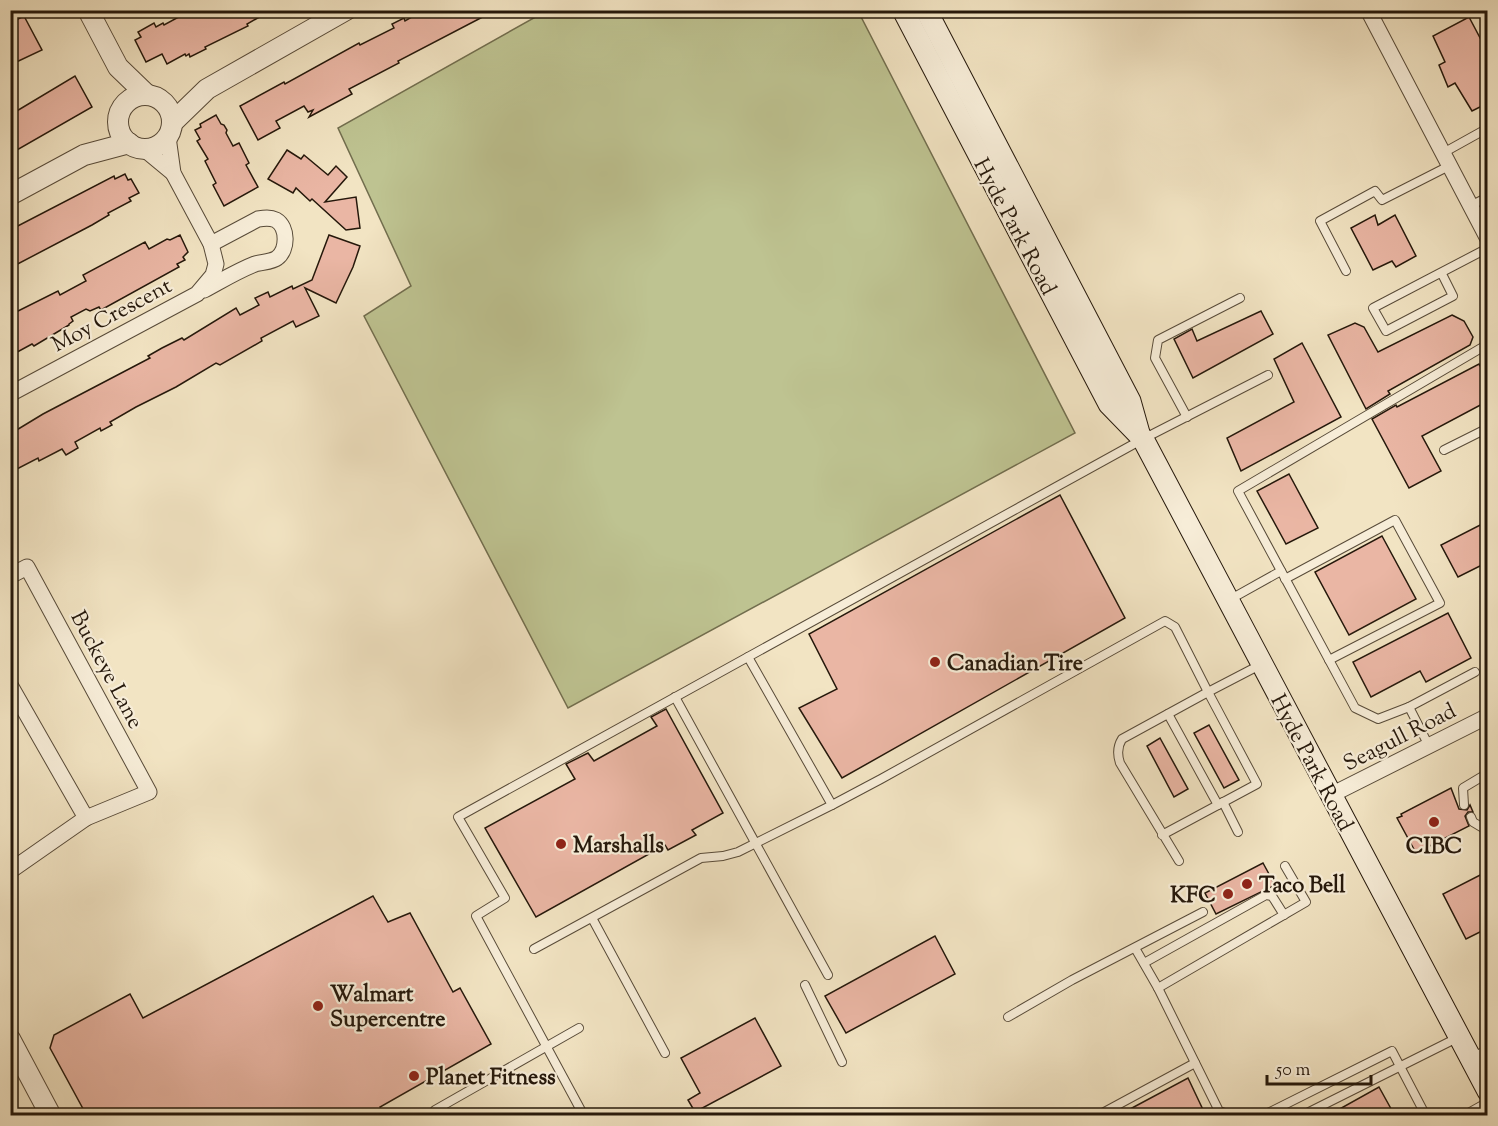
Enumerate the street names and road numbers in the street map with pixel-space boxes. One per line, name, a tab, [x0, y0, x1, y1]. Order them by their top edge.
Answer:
street label: Hyde Park Road	[964, 153, 1063, 302]
street label: Moy Crescent	[47, 271, 179, 362]
street label: Buckeye Lane	[61, 606, 150, 735]
street label: Hyde Park Road	[1261, 689, 1360, 838]
street label: Seagull Road	[1338, 696, 1462, 781]

